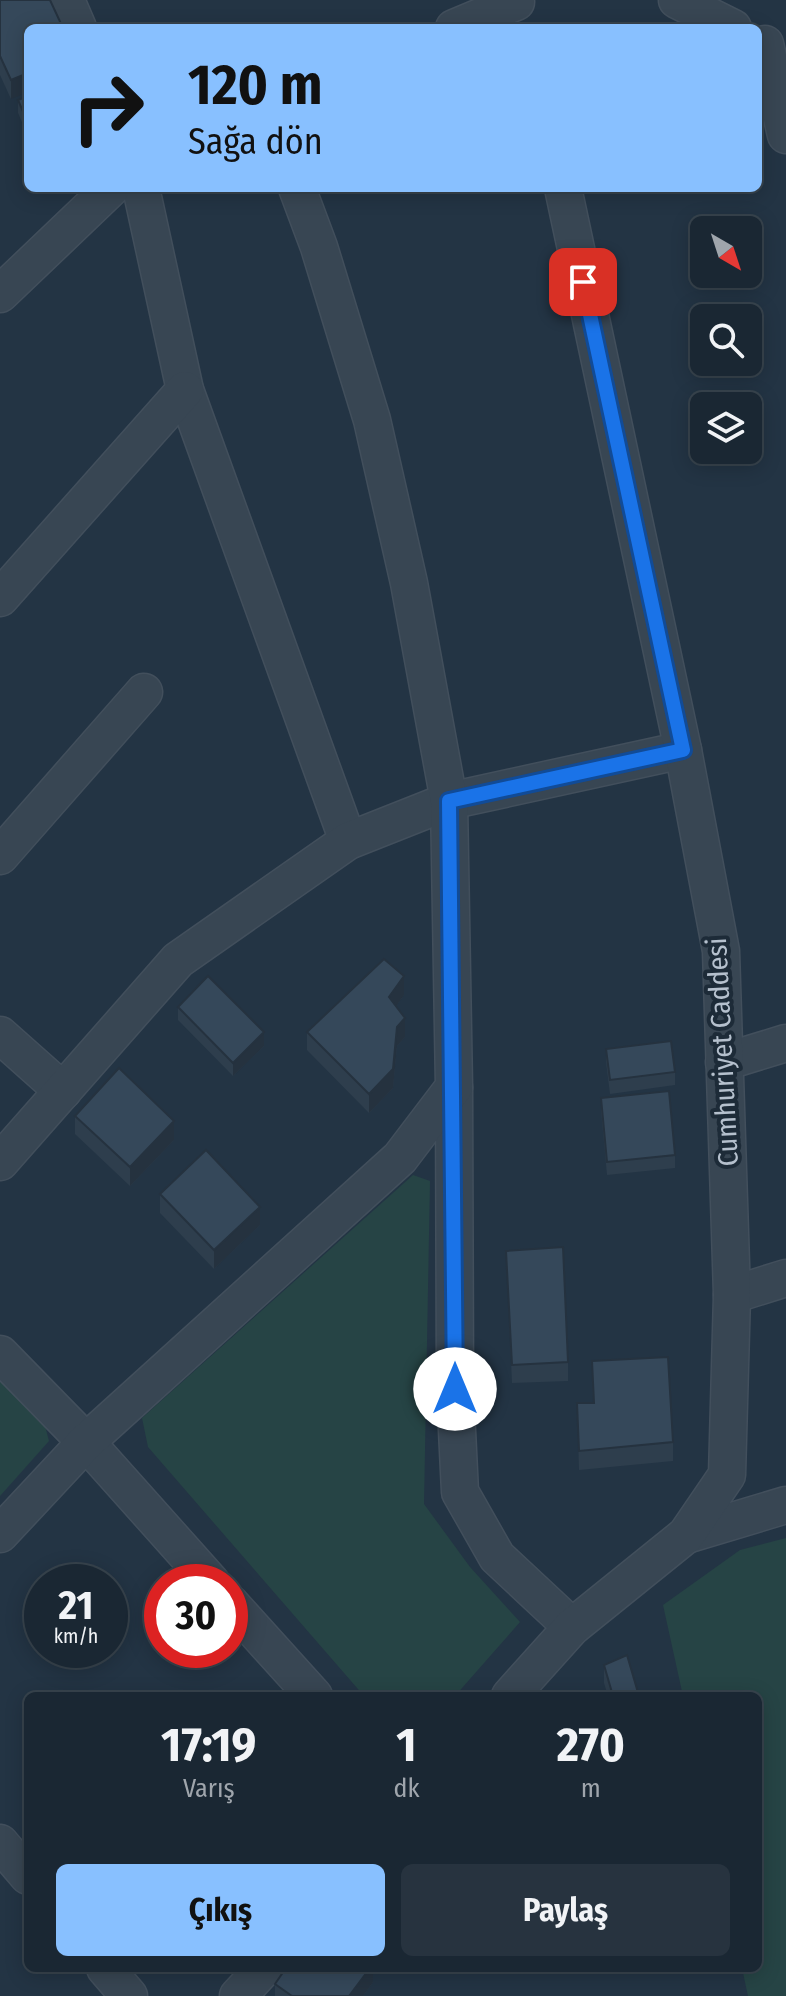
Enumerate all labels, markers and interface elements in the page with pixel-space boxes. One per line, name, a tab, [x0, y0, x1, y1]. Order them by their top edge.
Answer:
text: 120 m	[188, 52, 323, 119]
icon: right	[56, 56, 160, 160]
text: Sağa dön	[188, 120, 323, 164]
north arrow	[690, 216, 762, 288]
map controls	[690, 216, 762, 464]
pin	[549, 248, 617, 316]
icon: arrive	[561, 260, 605, 304]
button: search	[690, 304, 762, 376]
button: layers	[690, 392, 762, 464]
street label: Cumhuriyet Caddesi	[700, 937, 745, 1167]
position arrow	[413, 1347, 497, 1431]
speed limit sign: 30	[144, 1564, 248, 1668]
text: 21	[59, 1582, 93, 1630]
text: km/h	[54, 1624, 98, 1648]
text: 17:19	[161, 1716, 256, 1774]
text: 1	[396, 1716, 417, 1774]
text: 270	[557, 1716, 625, 1774]
text: Varış	[183, 1773, 235, 1804]
text: dk	[393, 1773, 420, 1804]
text: m	[581, 1773, 601, 1804]
button: Çıkış	[56, 1864, 385, 1956]
button: Paylaş	[401, 1864, 730, 1956]

